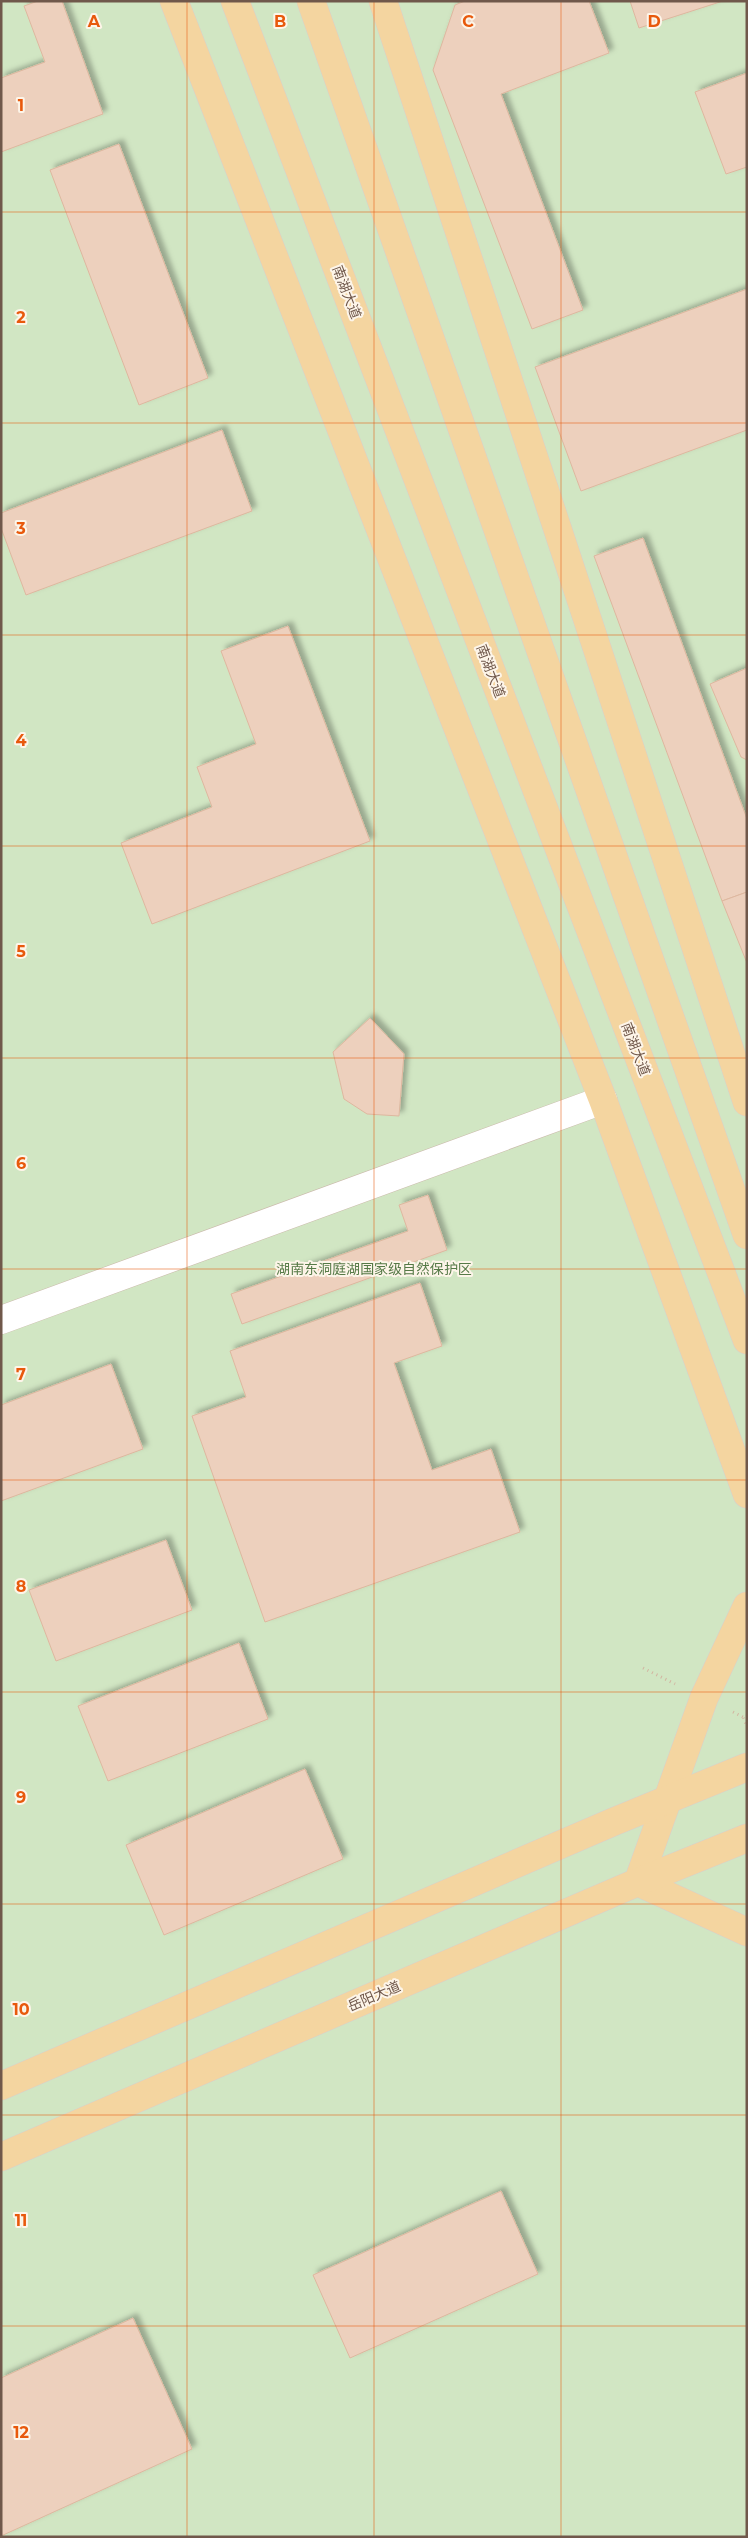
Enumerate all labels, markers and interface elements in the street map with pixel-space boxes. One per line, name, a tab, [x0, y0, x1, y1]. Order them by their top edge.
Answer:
text: A	[87, 12, 101, 31]
text: B	[274, 12, 286, 31]
text: C	[462, 12, 474, 31]
text: D	[647, 12, 661, 31]
text: 1	[18, 96, 24, 115]
street label: 南湖大道	[329, 263, 365, 321]
text: 2	[16, 308, 26, 327]
text: 3	[15, 519, 26, 538]
street label: 南湖大道	[473, 642, 509, 700]
text: 4	[15, 731, 27, 750]
text: 5	[16, 942, 26, 961]
street label: 南湖大道	[618, 1020, 654, 1078]
text: 6	[16, 1154, 26, 1173]
park label: 湖南东洞庭湖国家级自然保护区	[276, 1260, 472, 1278]
text: 7	[16, 1365, 26, 1384]
text: 8	[16, 1577, 26, 1596]
text: 9	[16, 1788, 26, 1807]
street label: 岳阳大道	[345, 1977, 403, 2015]
text: 10	[12, 2000, 30, 2019]
text: 11	[15, 2211, 27, 2230]
text: 12	[13, 2423, 29, 2442]

